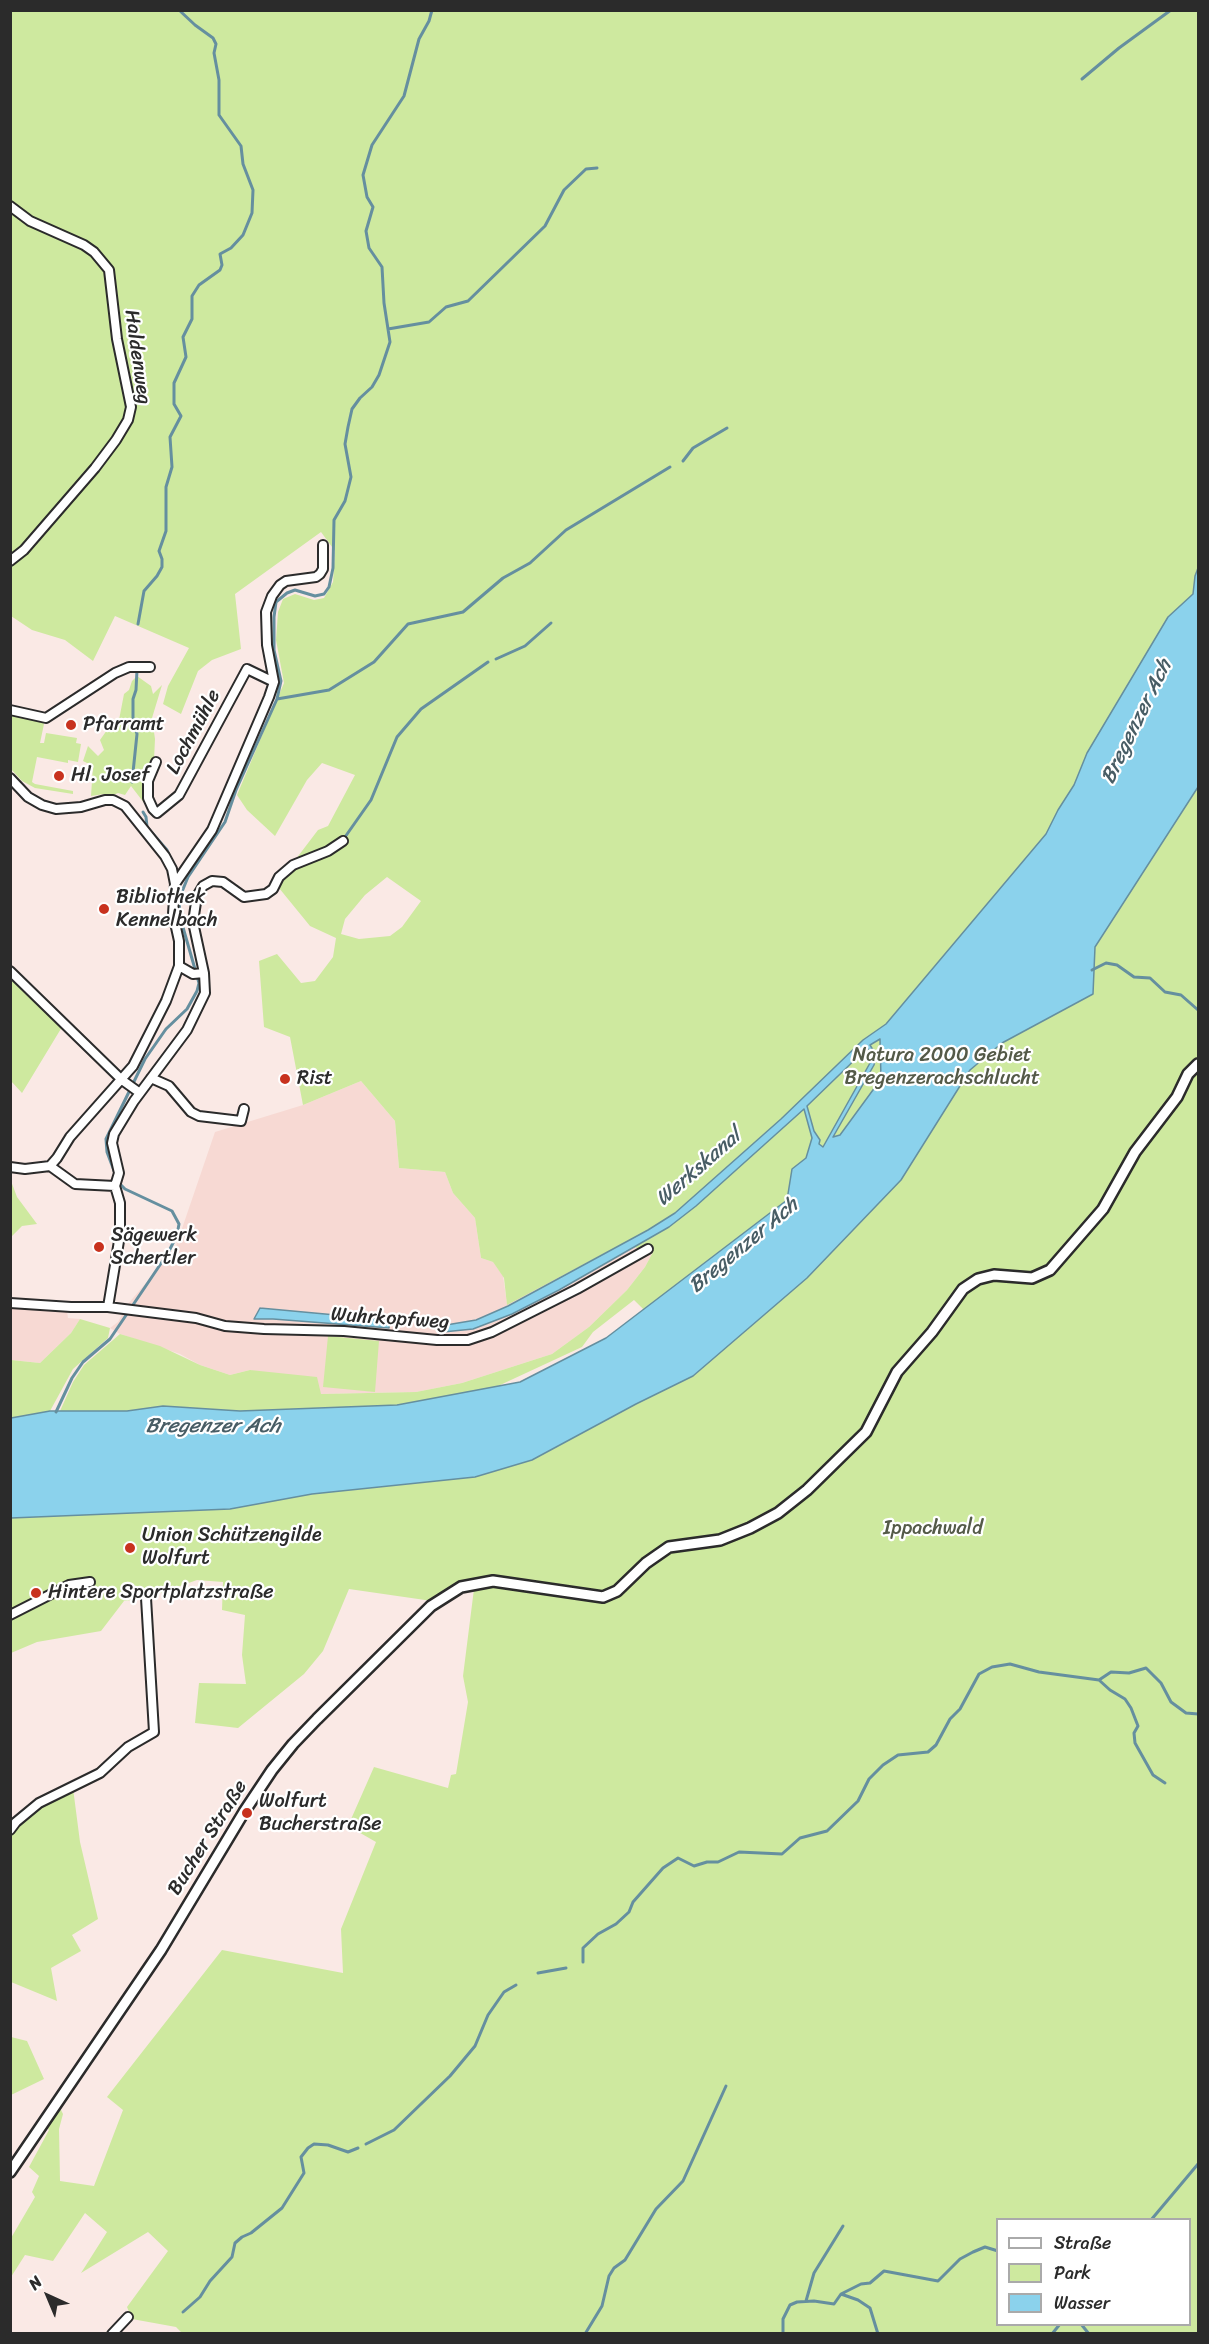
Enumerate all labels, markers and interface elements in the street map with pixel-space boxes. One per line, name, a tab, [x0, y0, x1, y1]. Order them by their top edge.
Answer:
street label: Haldenweg	[118, 308, 156, 406]
water label: Bregenzer Ach	[1096, 656, 1178, 788]
street label: Lochmühle	[162, 686, 226, 778]
place label: Pfarramt	[83, 713, 165, 737]
marker: Pfarramt	[64, 718, 78, 732]
place label: Hl. Josef	[71, 764, 150, 788]
marker: Hl. Josef	[52, 769, 66, 783]
place label: Bibliothek Kennelbach	[116, 886, 217, 933]
marker: Bibliothek Kennelbach	[97, 902, 111, 916]
park label: Natura 2000 Gebiet Bregenzerachschlucht	[844, 1044, 1040, 1091]
place label: Rist	[297, 1067, 333, 1091]
marker: Rist	[278, 1072, 292, 1086]
water label: Werkskanal	[651, 1124, 747, 1212]
water label: Bregenzer Ach	[684, 1193, 804, 1299]
place label: Sägewerk Schertler	[111, 1224, 197, 1271]
marker: Sägewerk Schertler	[92, 1240, 106, 1254]
street label: Wuhrkopfweg	[330, 1303, 450, 1335]
water label: Bregenzer Ach	[146, 1414, 280, 1440]
park label: Ippachwald	[883, 1517, 983, 1541]
place label: Union Schützengilde Wolfurt	[142, 1524, 322, 1571]
marker: Union Schützengilde Wolfurt	[123, 1541, 137, 1555]
place label: Hintere Sportplatzstraße	[48, 1581, 273, 1605]
marker: Hintere Sportplatzstraße	[29, 1586, 43, 1600]
street label: Bucher Straße	[163, 1776, 253, 1900]
place label: Wolfurt Bucherstraße	[259, 1790, 382, 1837]
marker: Wolfurt Bucherstraße	[240, 1806, 254, 1820]
legend	[996, 2218, 1191, 2326]
text: Straße	[1054, 2227, 1111, 2259]
text: Park	[1054, 2257, 1091, 2289]
north arrow	[18, 2266, 78, 2326]
text: N	[21, 2268, 49, 2297]
text: Wasser	[1054, 2287, 1110, 2319]

